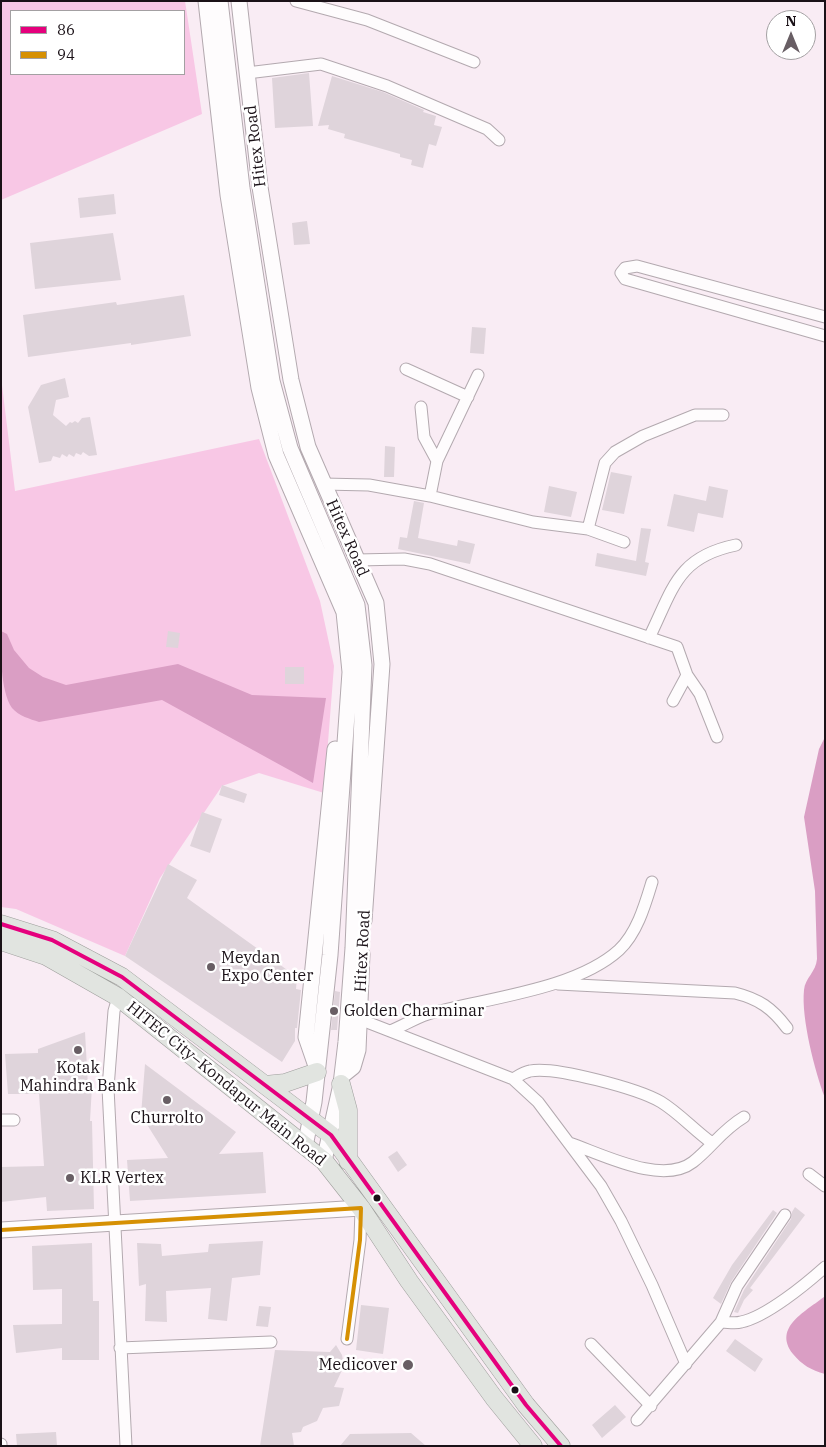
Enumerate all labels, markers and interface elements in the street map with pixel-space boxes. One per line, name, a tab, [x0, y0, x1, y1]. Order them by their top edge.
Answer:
legend	[10, 10, 185, 75]
north arrow	[766, 10, 816, 60]
text: N	[785, 12, 797, 30]
text: 86	[57, 20, 75, 39]
text: 94	[57, 45, 75, 64]
street label: Hitex Road	[241, 104, 271, 188]
street label: Hitex Road	[321, 496, 373, 580]
street label: Hitex Road	[351, 909, 375, 993]
place label: Meydan Expo Center	[221, 948, 313, 986]
marker: Meydan Expo Center	[205, 961, 217, 973]
street label: HITEC City–Kondapur Main Road	[123, 998, 329, 1170]
place label: Golden Charminar	[344, 1001, 484, 1021]
marker: Golden Charminar	[328, 1005, 340, 1017]
marker: Kotak Mahindra Bank	[72, 1044, 84, 1056]
place label: Kotak Mahindra Bank	[20, 1058, 136, 1096]
marker: Churrolto	[161, 1094, 173, 1106]
place label: Churrolto	[131, 1108, 203, 1128]
place label: KLR Vertex	[80, 1168, 164, 1188]
marker: KLR Vertex	[64, 1172, 76, 1184]
unlabelled marker	[372, 1193, 382, 1203]
place label: Medicover	[319, 1355, 397, 1375]
marker: Medicover	[401, 1358, 415, 1372]
unlabelled marker	[510, 1385, 520, 1395]

